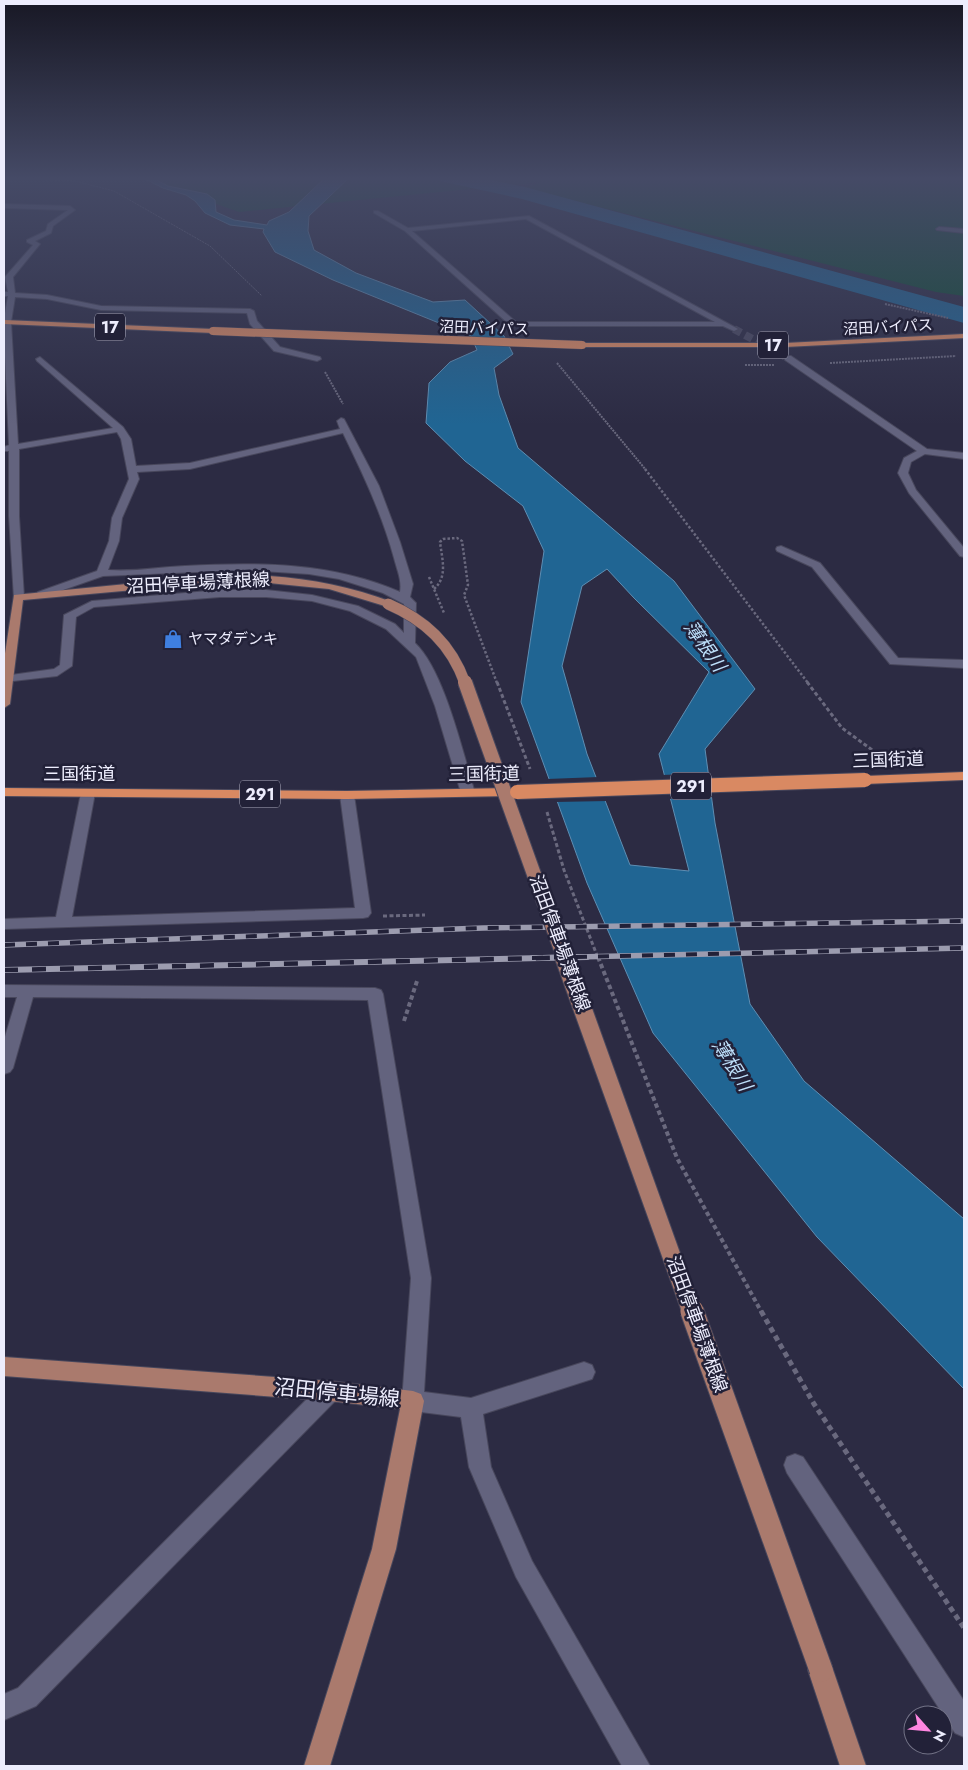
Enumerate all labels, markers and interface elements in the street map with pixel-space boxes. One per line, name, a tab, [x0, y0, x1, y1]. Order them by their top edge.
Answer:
road number: 17	[95, 314, 125, 341]
street label: 沼田バイパス	[843, 314, 933, 340]
street label: 沼田バイパス	[439, 315, 529, 341]
road number: 17	[758, 332, 788, 358]
street label: 沼田停車場薄根線	[125, 566, 271, 600]
water label: 薄根川	[678, 615, 734, 679]
shop icon: ヤマダデンキ	[162, 628, 184, 650]
place label: ヤマダデンキ	[188, 628, 278, 650]
street label: 三国街道	[852, 746, 924, 774]
street label: 三国街道	[448, 760, 520, 788]
street label: 三国街道	[43, 761, 115, 787]
road number: 291	[671, 772, 711, 799]
road number: 291	[240, 781, 280, 808]
street label: 沼田停車場薄根線	[523, 871, 597, 1015]
water label: 薄根川	[705, 1034, 760, 1098]
street label: 沼田停車場薄根線	[660, 1252, 734, 1396]
street label: 沼田停車場線	[273, 1371, 401, 1415]
north arrow	[903, 1705, 953, 1755]
text: N	[928, 1726, 951, 1745]

